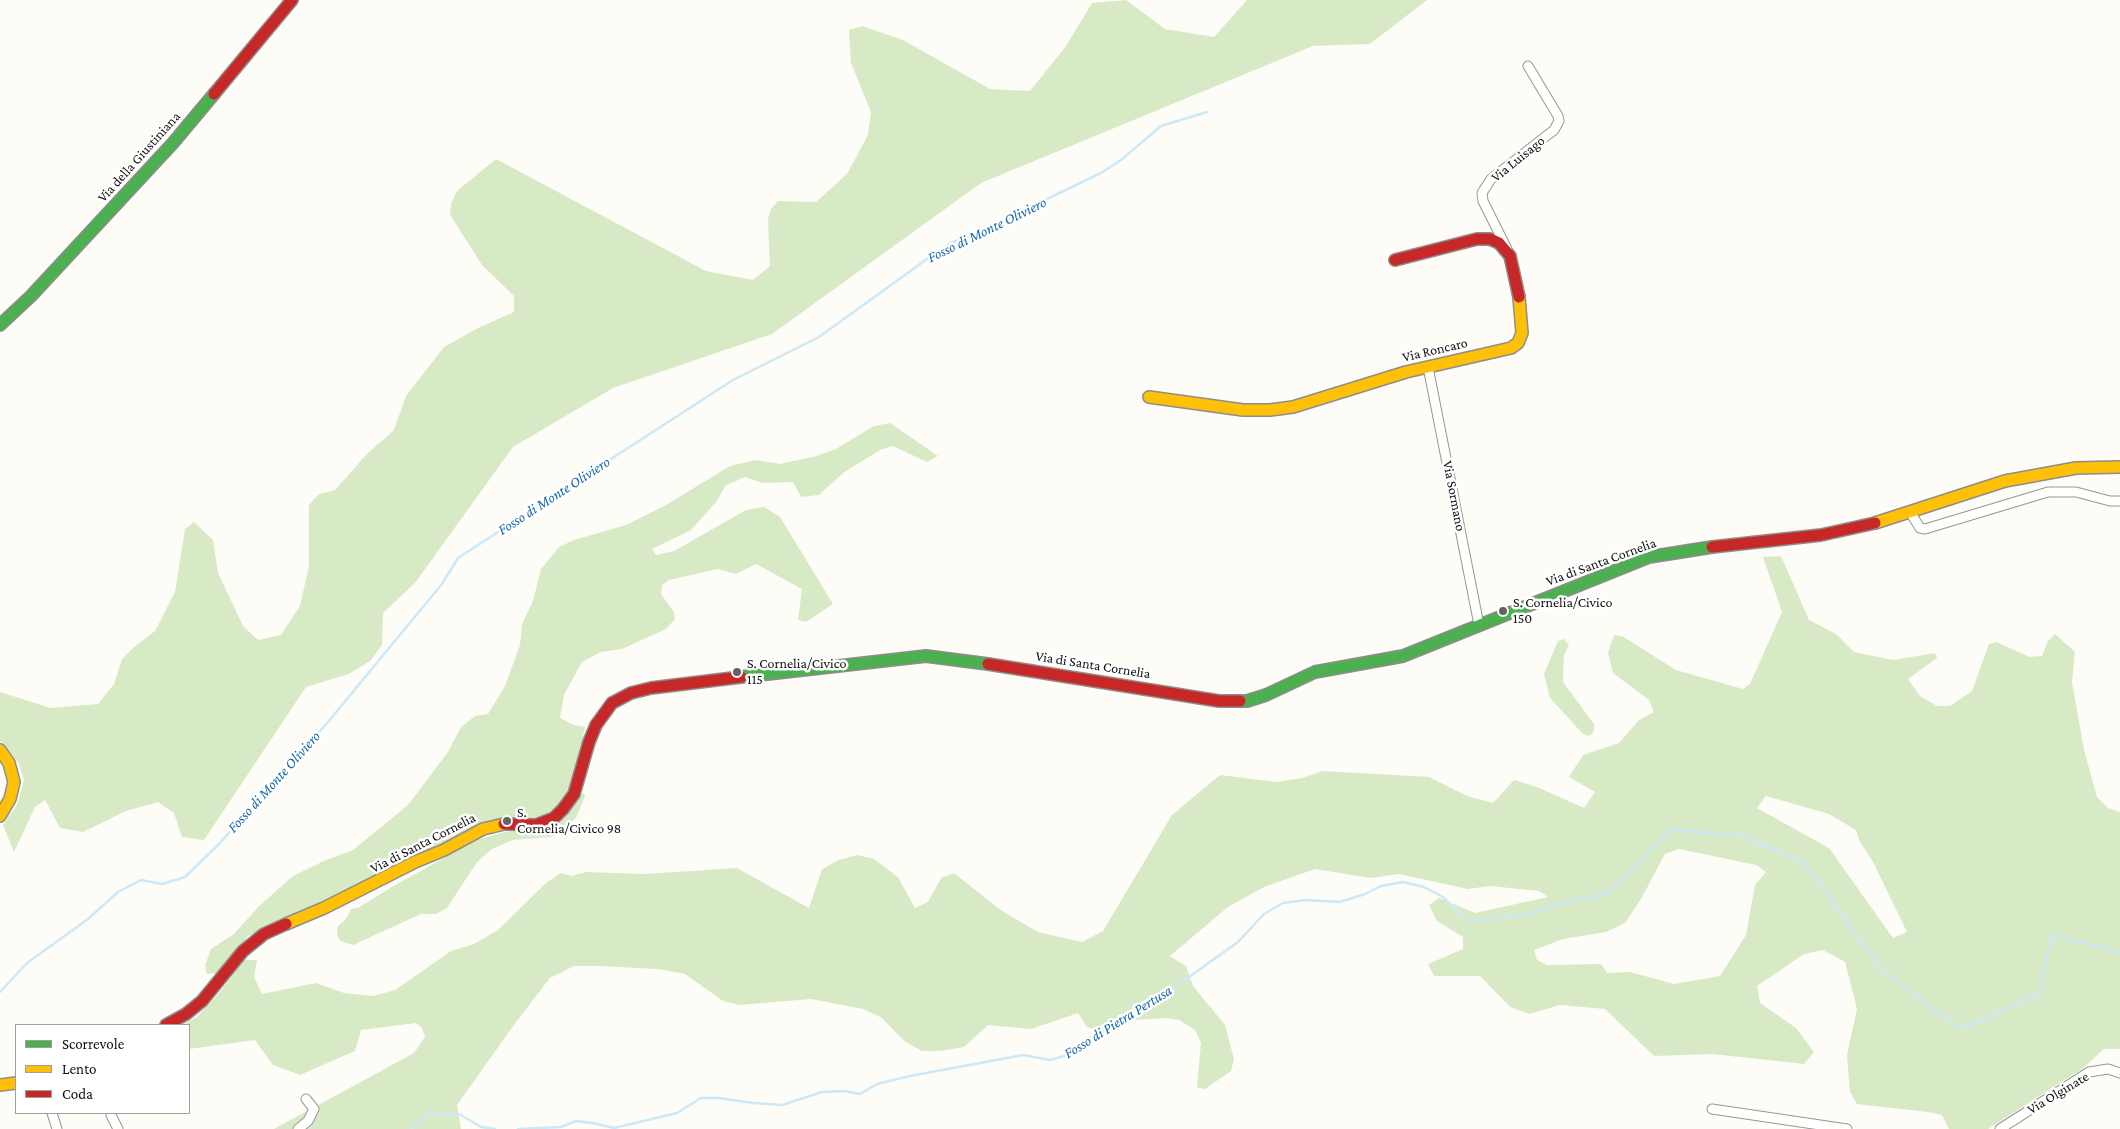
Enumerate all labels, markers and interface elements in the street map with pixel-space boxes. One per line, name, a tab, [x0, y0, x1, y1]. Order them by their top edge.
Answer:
street label: Via della Giustiniana	[94, 108, 184, 206]
street label: Via Luisago	[1488, 132, 1548, 186]
water label: Fosso di Monte Oliviero	[924, 193, 1050, 267]
street label: Via Roncaro	[1401, 334, 1469, 366]
water label: Fosso di Monte Oliviero	[494, 453, 614, 539]
street label: Via Sormano	[1439, 459, 1469, 533]
street label: Via di Santa Cornelia	[1544, 534, 1658, 590]
place label: S. Cornelia/Civico 150	[1513, 595, 1612, 628]
marker: S. Cornelia/Civico 150	[1497, 605, 1509, 617]
street label: Via di Santa Cornelia	[1034, 648, 1152, 682]
place label: S. Cornelia/Civico 115	[747, 656, 846, 689]
marker: S. Cornelia/Civico 115	[731, 666, 743, 678]
water label: Fosso di Monte Oliviero	[224, 728, 324, 836]
place label: S. Cornelia/Civico 98	[517, 805, 621, 838]
street label: Via di Santa Cornelia	[367, 809, 479, 877]
marker: S. Cornelia/Civico 98	[501, 815, 513, 827]
water label: Fosso di Pietra Pertusa	[1061, 981, 1175, 1063]
legend	[15, 1024, 190, 1114]
text: Scorrevole	[62, 1036, 124, 1052]
text: Lento	[62, 1061, 96, 1077]
street label: Via Olginate	[2024, 1068, 2092, 1118]
text: Coda	[62, 1086, 93, 1102]

